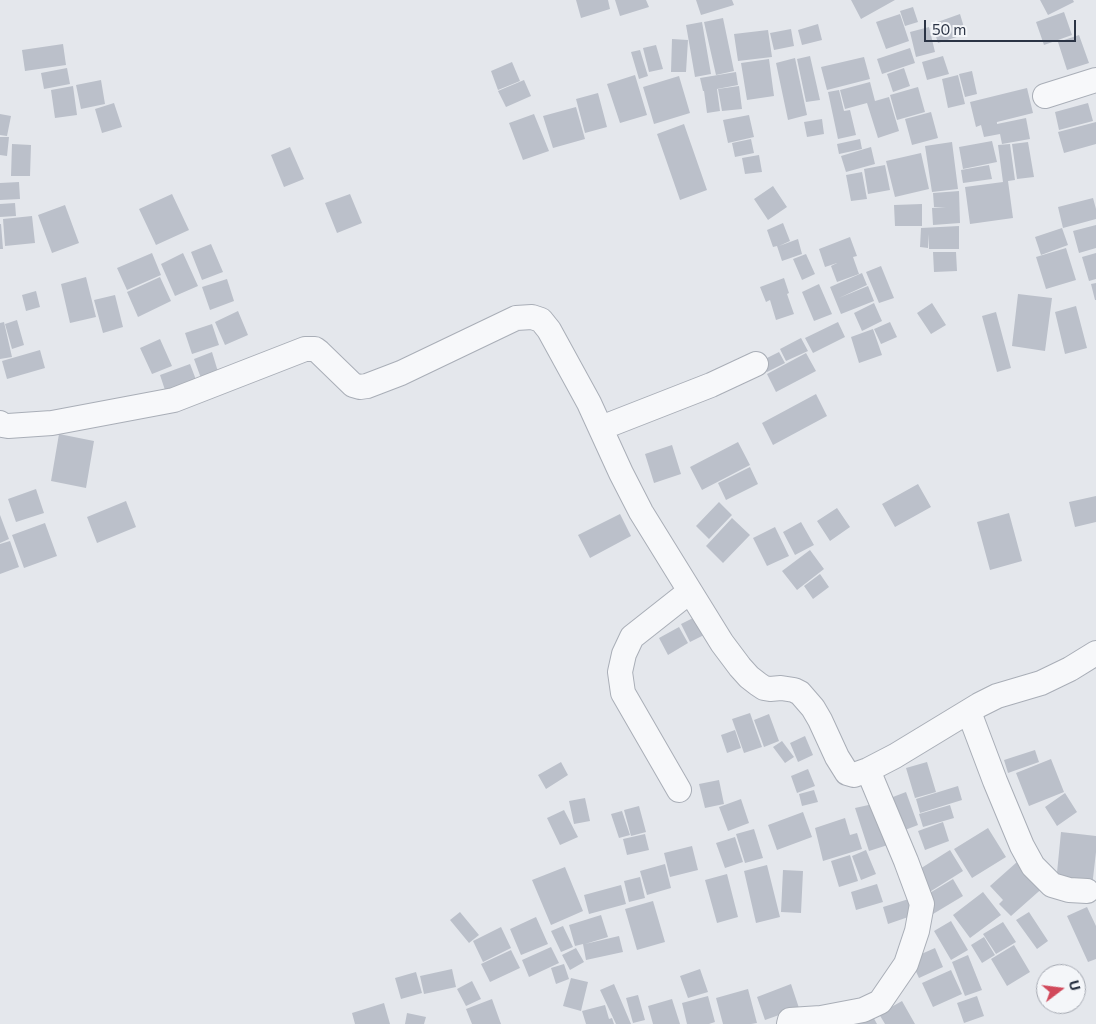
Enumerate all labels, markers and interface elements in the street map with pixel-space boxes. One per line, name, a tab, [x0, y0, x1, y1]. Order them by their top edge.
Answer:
scale bar	[926, 10, 1078, 42]
text: 50 m	[932, 20, 966, 38]
north arrow	[1036, 964, 1086, 1014]
text: U	[1065, 978, 1085, 992]

